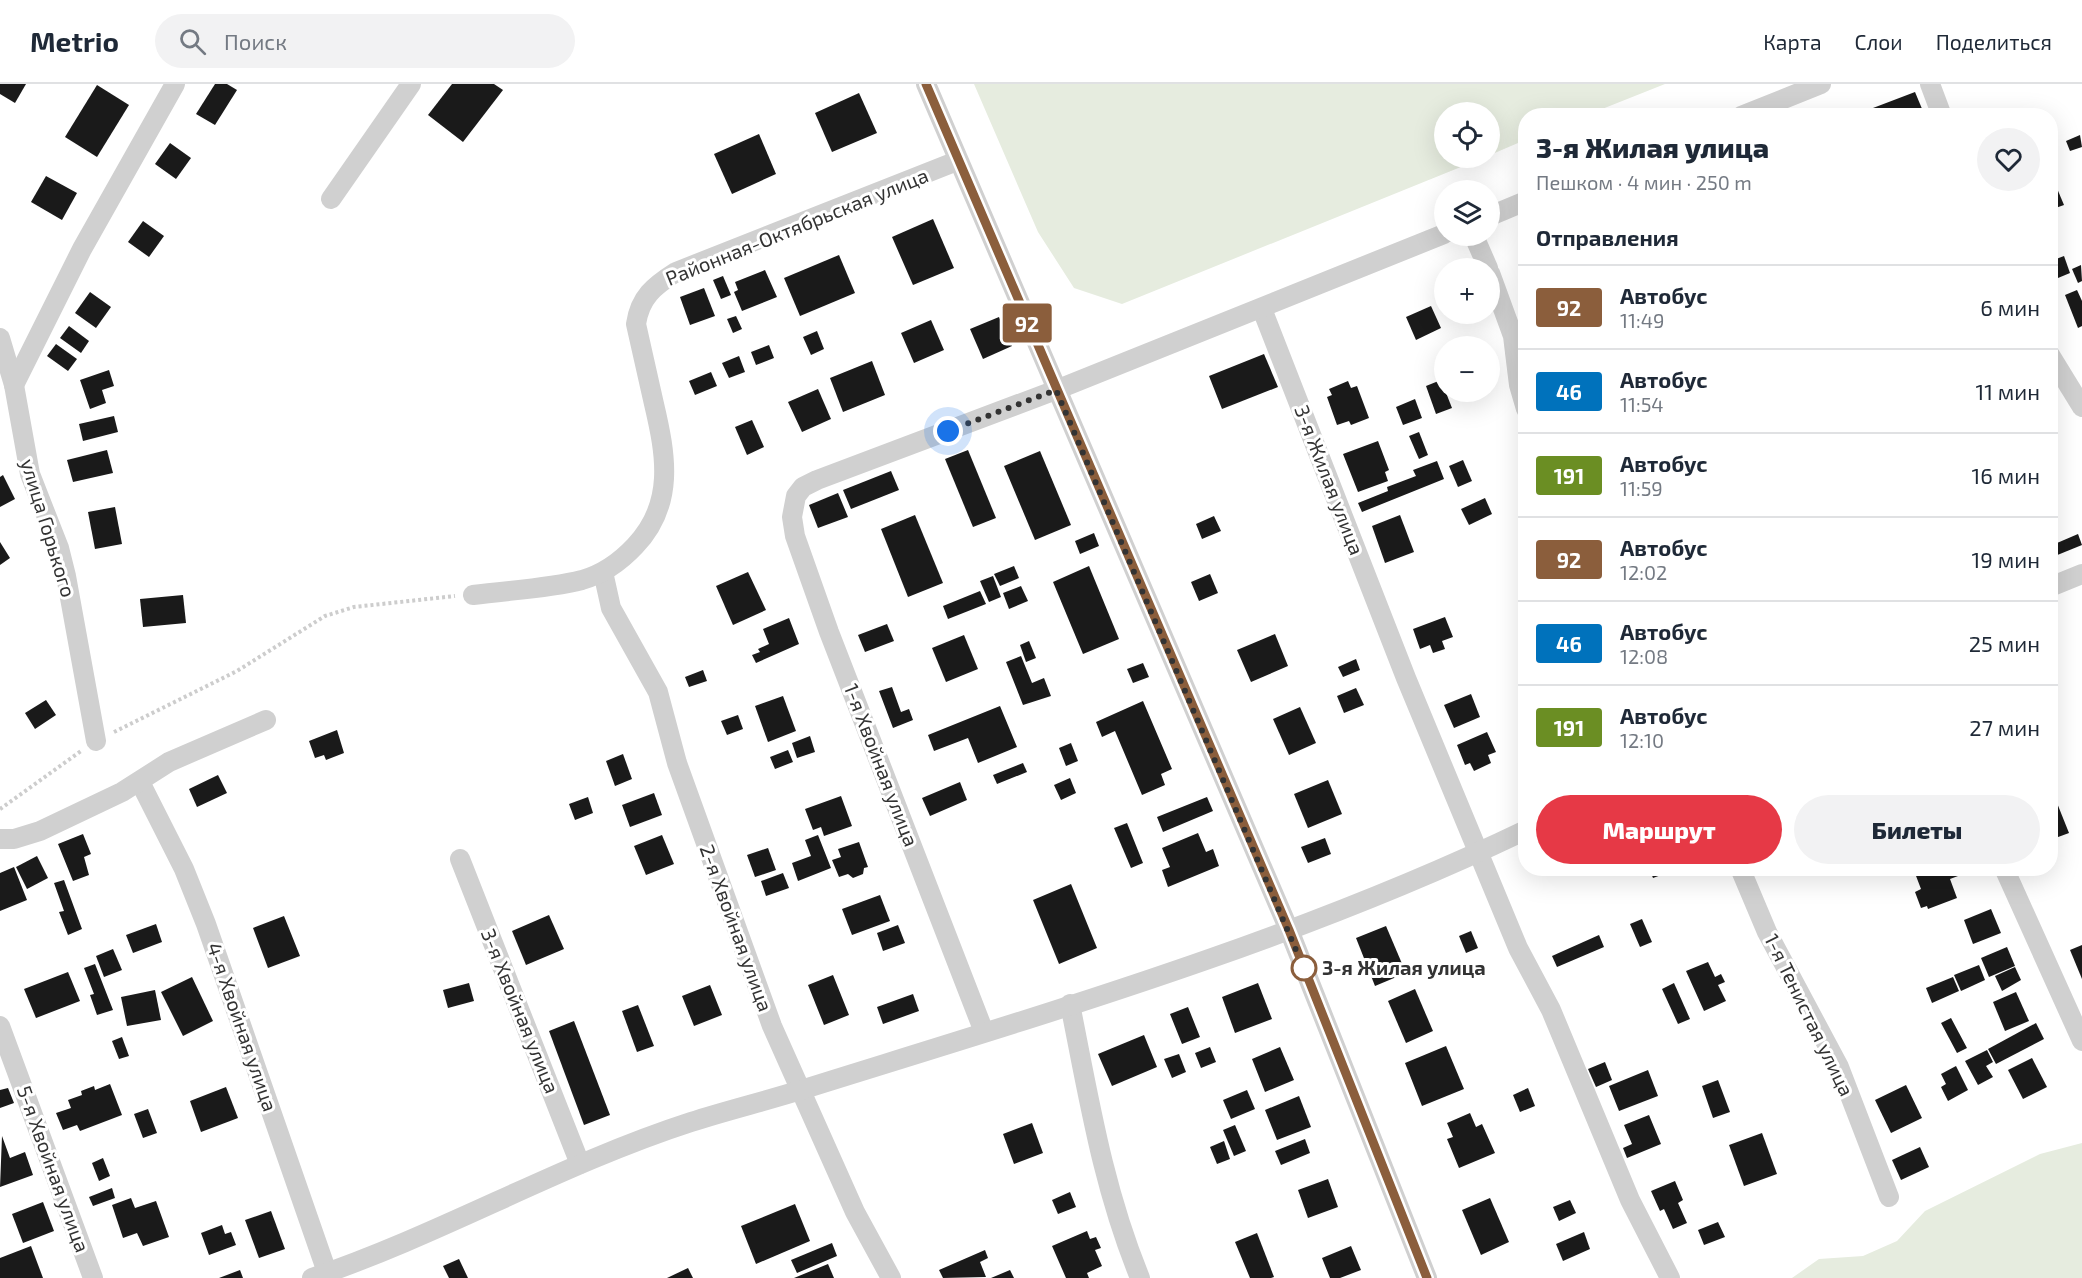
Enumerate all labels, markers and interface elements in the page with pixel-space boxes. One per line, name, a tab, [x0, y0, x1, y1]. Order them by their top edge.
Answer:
search box	[155, 14, 575, 68]
text: Metrio	[30, 24, 119, 58]
icon: search	[176, 25, 209, 58]
text: Поиск	[224, 28, 287, 54]
text: Карта	[1763, 29, 1822, 54]
text: Слои	[1855, 29, 1903, 54]
text: Поделиться	[1936, 29, 2052, 54]
map controls	[1434, 102, 1500, 402]
button: locate	[1434, 102, 1500, 168]
button: heart	[1977, 128, 2040, 191]
text: 3-я Жилая улица	[1536, 130, 1769, 164]
street label: Районная-Октябрьская улица	[662, 162, 932, 291]
text: Пешком · 4 мин · 250 m	[1536, 170, 1752, 194]
button: layers	[1434, 180, 1500, 246]
text: Отправления	[1536, 224, 1679, 250]
button: +	[1434, 258, 1500, 324]
text: Автобус	[1620, 282, 1708, 308]
text: 6 мин	[1980, 294, 2040, 320]
text: 92	[1557, 295, 1581, 320]
line badge: 92	[1000, 304, 1054, 342]
text: 11:49	[1620, 308, 1664, 332]
text: 92	[1015, 311, 1039, 336]
button: −	[1434, 336, 1500, 402]
text: Автобус	[1620, 366, 1708, 392]
text: 11 мин	[1975, 378, 2040, 404]
text: 46	[1556, 379, 1582, 404]
text: 11:54	[1620, 392, 1664, 416]
street label: 3-я Жилая улица	[1289, 401, 1370, 558]
your location	[933, 416, 963, 446]
text: Автобус	[1620, 450, 1708, 476]
street label: улица Горького	[16, 456, 81, 600]
text: 16 мин	[1972, 462, 2040, 488]
text: 191	[1554, 463, 1584, 488]
text: 11:59	[1620, 476, 1663, 500]
text: Автобус	[1620, 534, 1708, 560]
text: 19 мин	[1972, 546, 2040, 572]
text: 92	[1557, 547, 1581, 572]
text: 12:02	[1620, 560, 1667, 584]
text: Автобус	[1620, 618, 1708, 644]
text: 25 мин	[1969, 630, 2040, 656]
text: 46	[1556, 631, 1582, 656]
text: 12:08	[1620, 644, 1668, 668]
street label: 1-я Хвойная улица	[839, 680, 924, 850]
text: Автобус	[1620, 702, 1708, 728]
text: 27 мин	[1969, 714, 2040, 740]
text: 191	[1554, 715, 1584, 740]
text: 12:10	[1620, 728, 1664, 752]
button: Маршрут	[1536, 795, 1782, 864]
button: Билеты	[1794, 795, 2040, 864]
street label: 2-я Хвойная улица	[695, 841, 778, 1015]
street label: 3-я Хвойная улица	[476, 925, 565, 1097]
street label: 1-я Тенистая улица	[1759, 929, 1860, 1100]
street label: 4-я Хвойная улица	[202, 939, 283, 1115]
marker: 3-я Жилая улица	[1291, 955, 1317, 981]
place label: 3-я Жилая улица	[1322, 955, 1486, 979]
street label: 5-я Хвойная улица	[12, 1082, 95, 1256]

